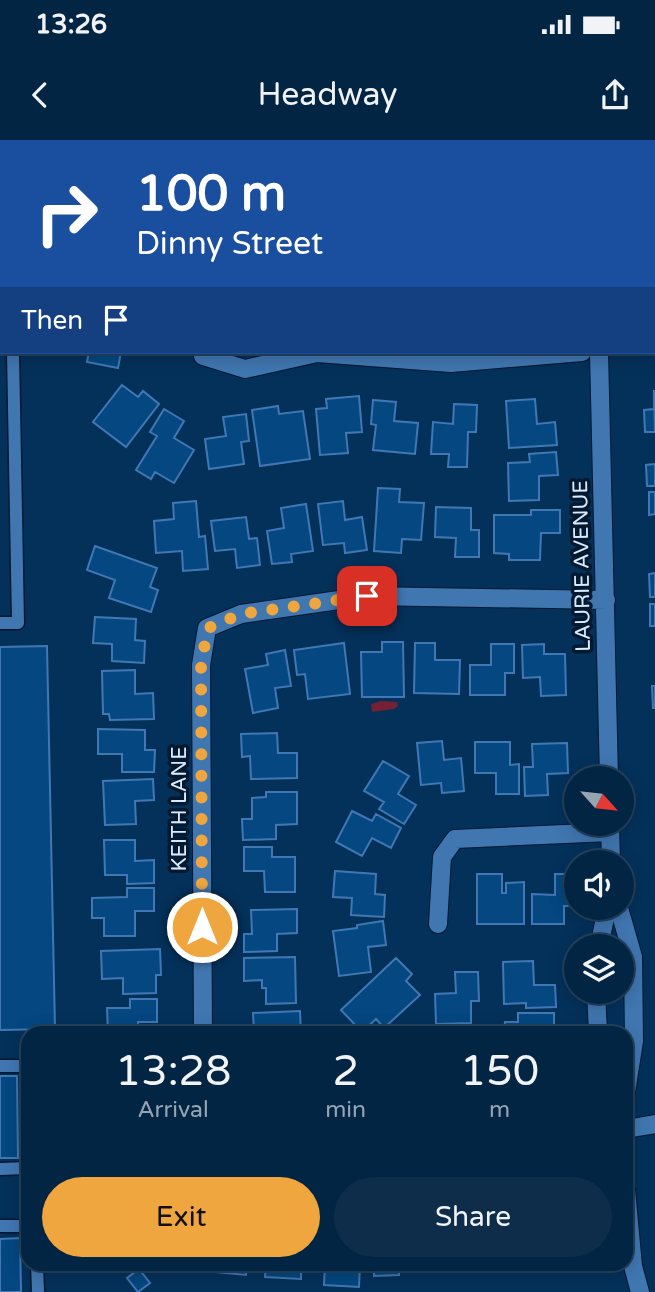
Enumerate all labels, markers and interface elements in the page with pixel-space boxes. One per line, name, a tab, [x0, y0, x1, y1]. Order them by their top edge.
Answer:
text: 13:26	[35, 9, 107, 40]
icon: back	[21, 76, 59, 114]
text: Headway	[257, 76, 398, 114]
icon: share	[596, 76, 634, 114]
text: 100 m	[136, 165, 286, 224]
icon: right	[21, 168, 112, 259]
text: Dinny Street	[136, 225, 323, 263]
icon: arrive	[97, 301, 135, 339]
text: Then	[21, 305, 83, 336]
street label: LAURIE AVENUE	[568, 480, 596, 652]
pin	[337, 566, 397, 626]
icon: arrive	[348, 577, 386, 615]
street label: KEITH LANE	[167, 746, 192, 872]
north arrow	[564, 766, 634, 836]
map controls	[564, 766, 634, 1004]
button: sound	[564, 850, 634, 920]
position arrow	[165, 890, 239, 964]
button: layers	[564, 934, 634, 1004]
text: 13:28	[115, 1046, 231, 1097]
text: 2	[332, 1046, 359, 1097]
text: 150	[460, 1046, 539, 1097]
text: Arrival	[138, 1096, 209, 1124]
text: min	[325, 1096, 366, 1124]
text: m	[489, 1096, 510, 1124]
button: Exit	[42, 1177, 320, 1257]
button: Share	[334, 1177, 612, 1257]

